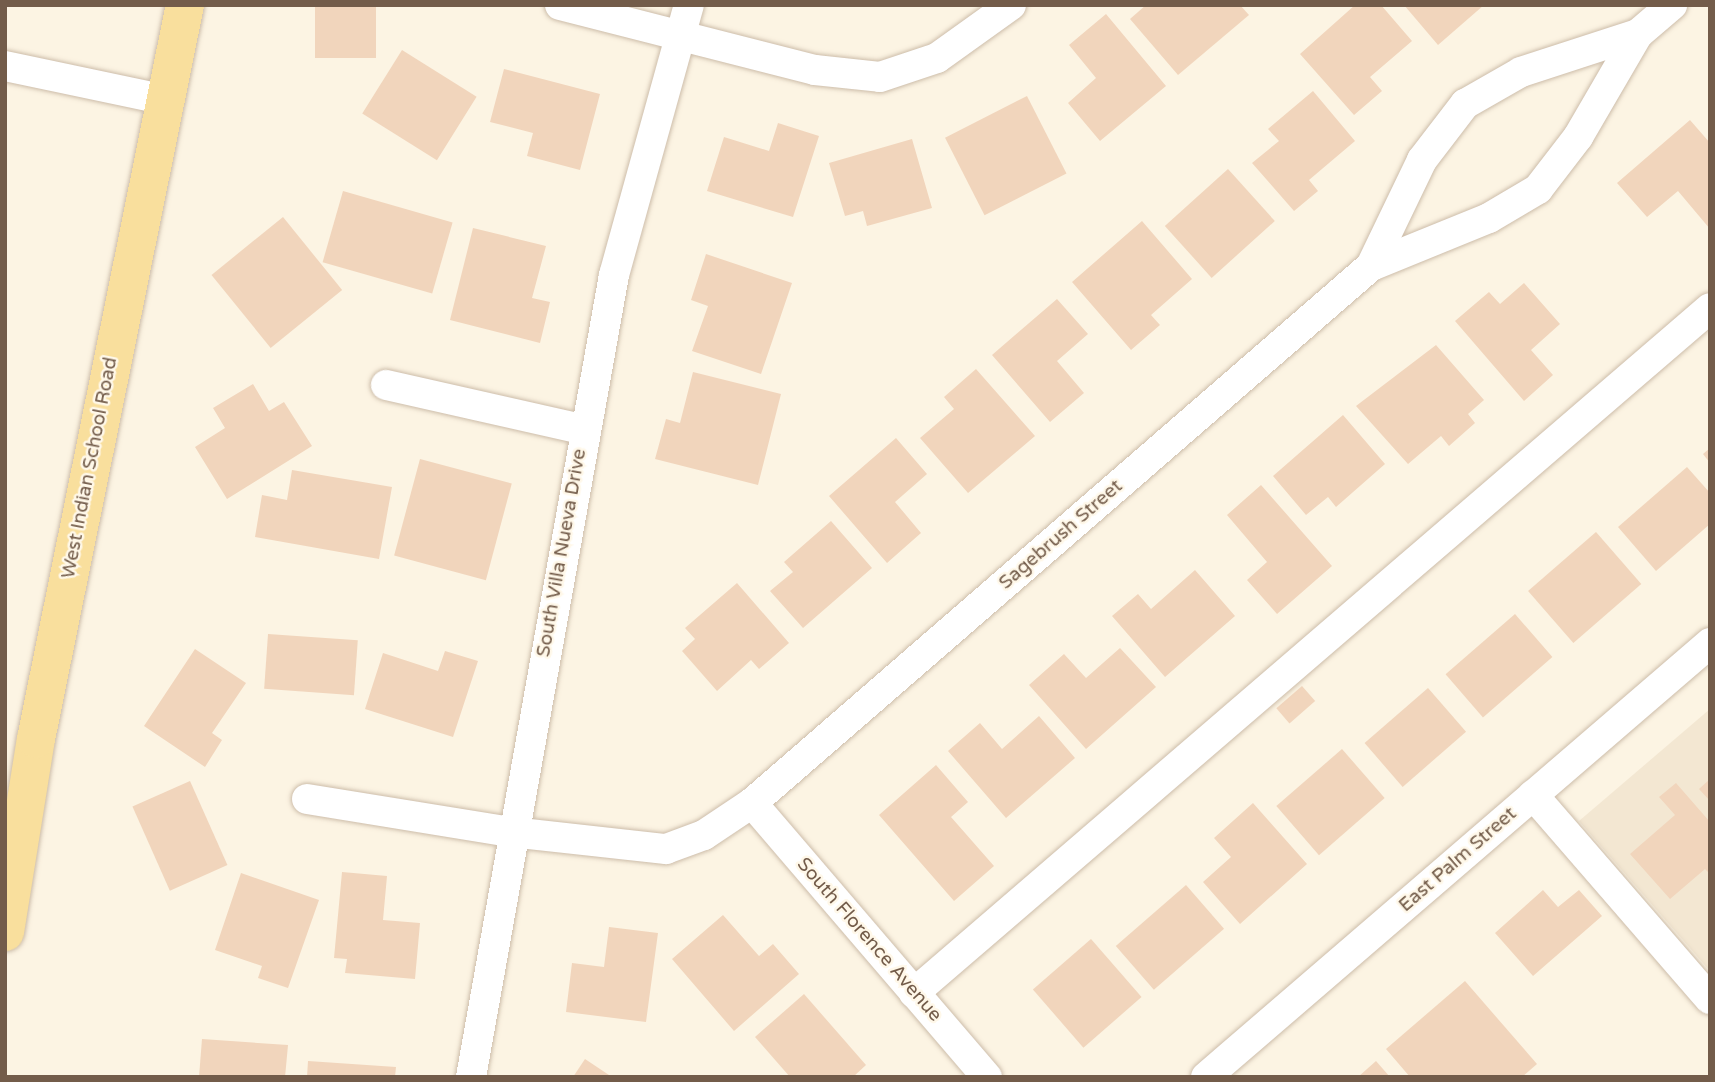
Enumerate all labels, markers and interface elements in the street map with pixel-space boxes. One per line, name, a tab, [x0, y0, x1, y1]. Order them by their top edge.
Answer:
street label: West Indian School Road	[57, 355, 123, 581]
street label: South Villa Nueva Drive	[532, 447, 592, 659]
street label: Sagebrush Street	[995, 475, 1127, 595]
street label: East Palm Street	[1395, 803, 1521, 917]
street label: South Florence Avenue	[792, 854, 946, 1026]

